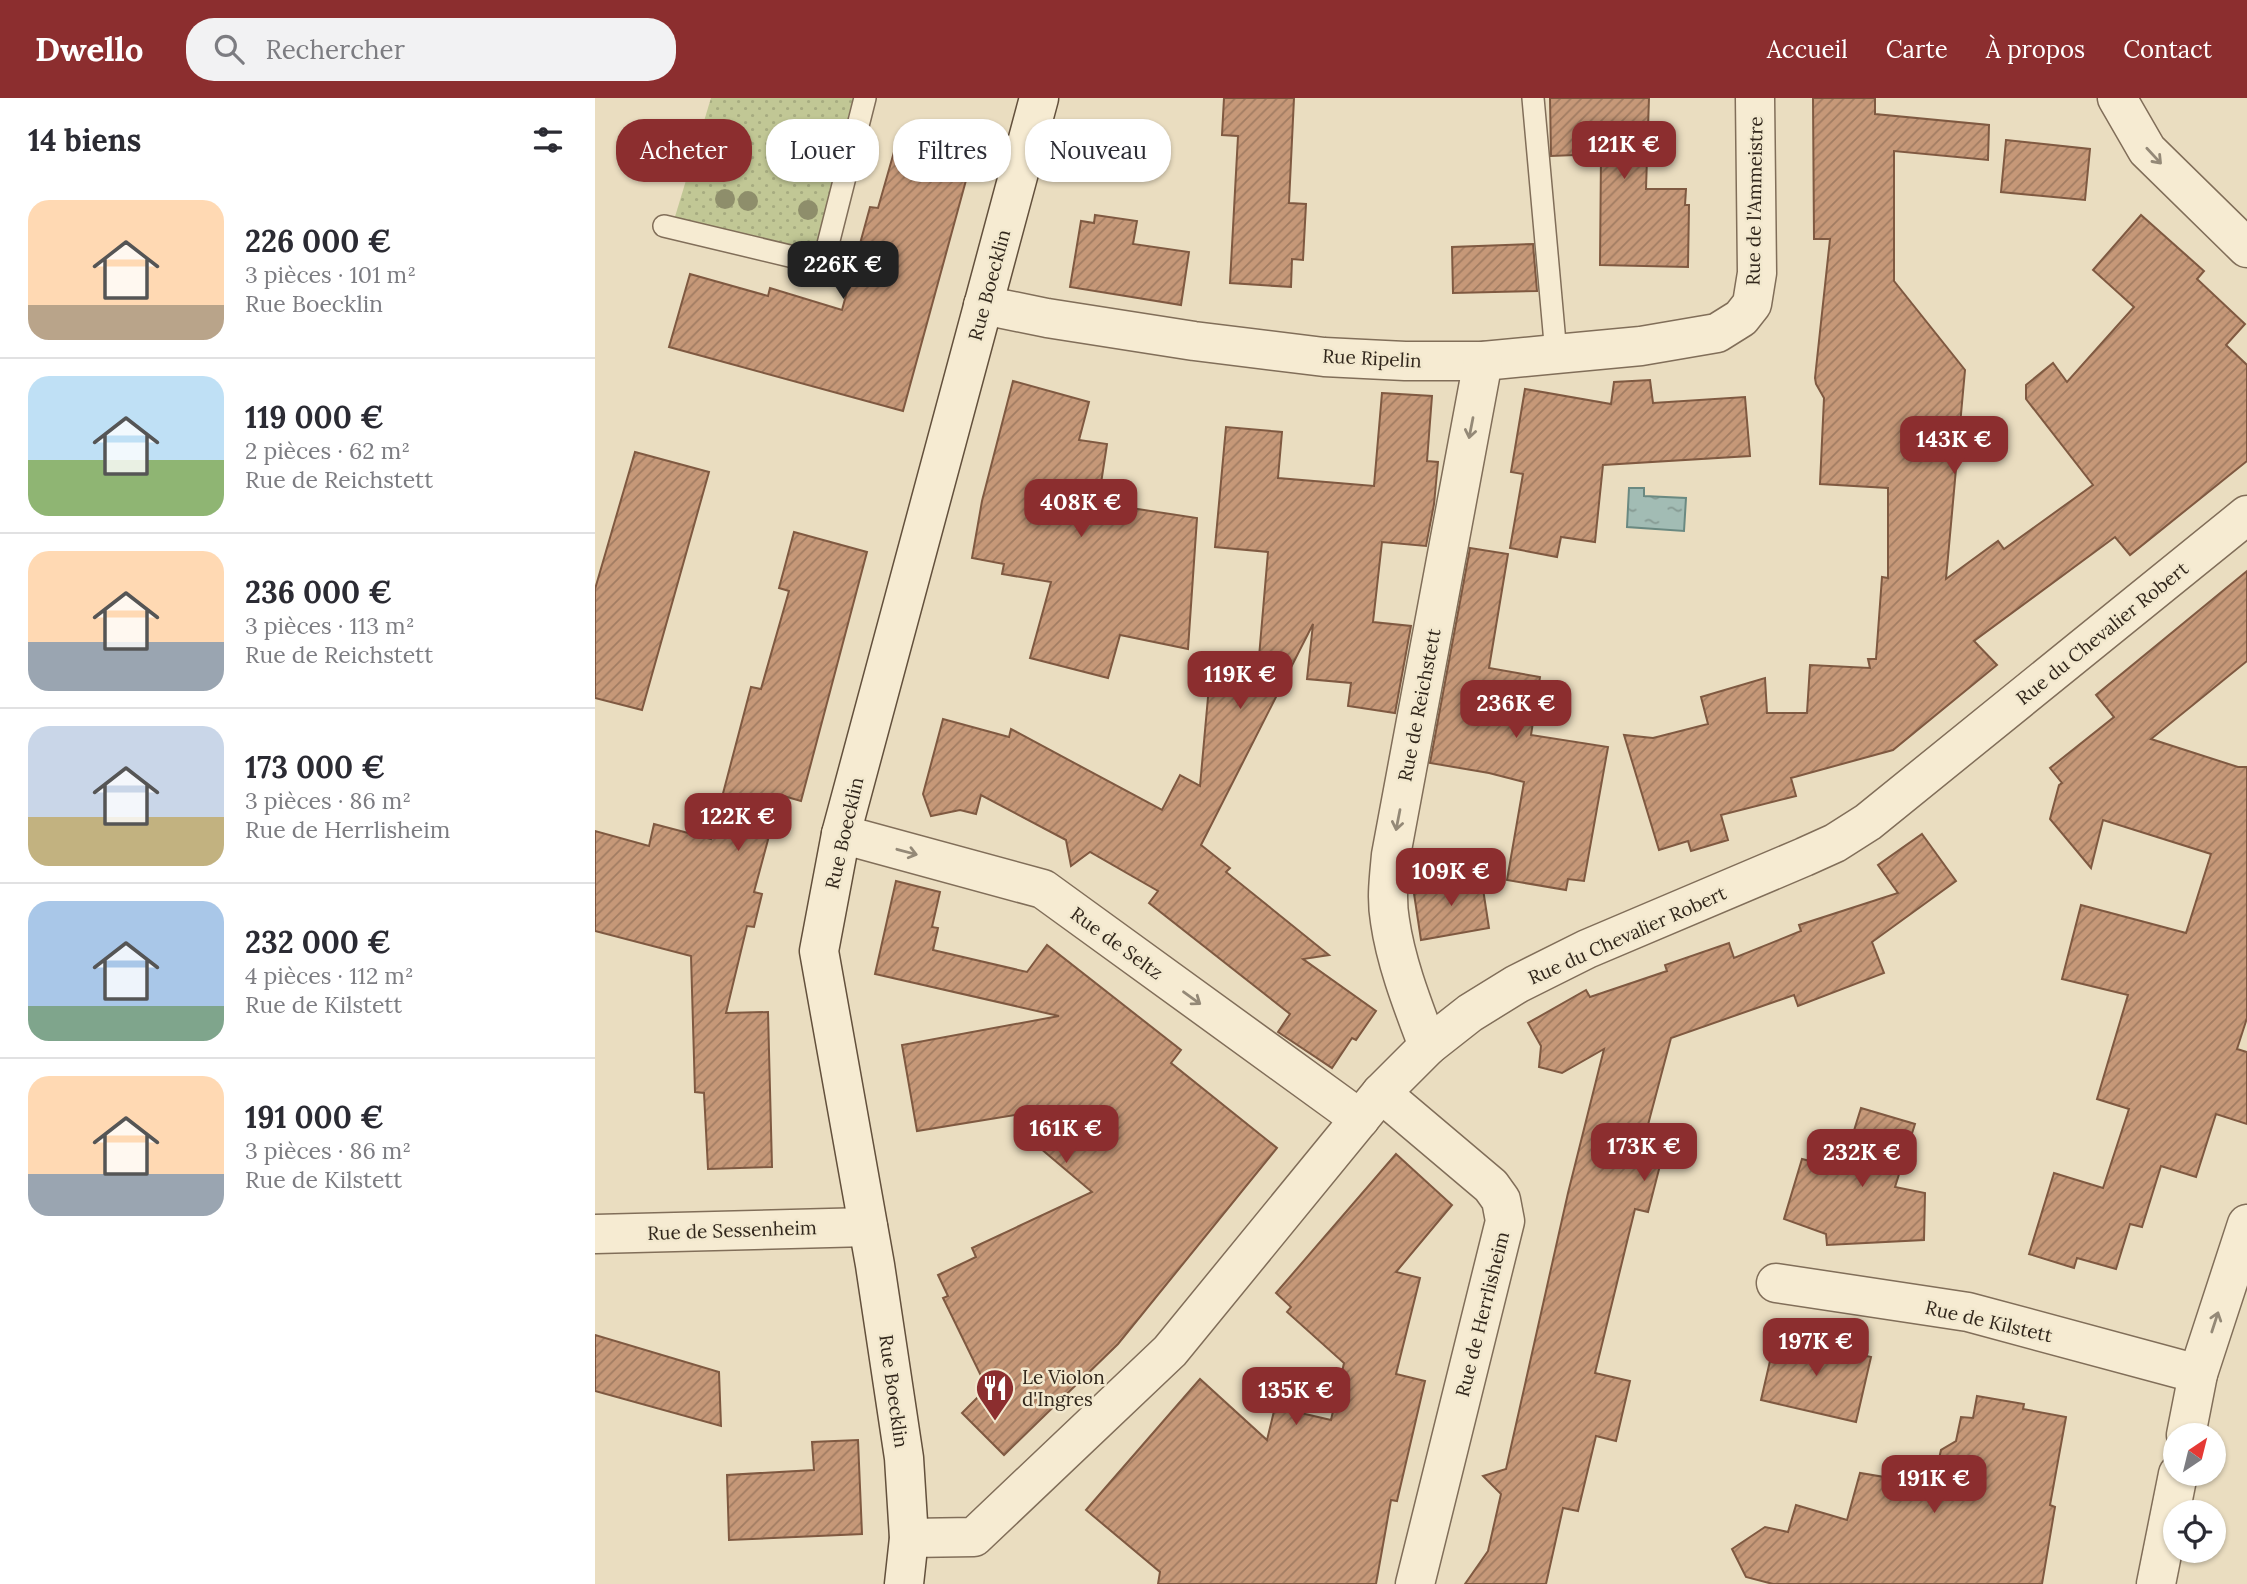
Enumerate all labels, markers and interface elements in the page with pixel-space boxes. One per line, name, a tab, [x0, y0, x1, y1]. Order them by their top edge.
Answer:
search box	[186, 18, 676, 81]
text: Dwello	[35, 28, 144, 70]
icon: search	[210, 30, 248, 68]
text: Rechercher	[266, 33, 405, 66]
text: Accueil	[1767, 34, 1848, 65]
text: Carte	[1886, 34, 1948, 65]
text: À propos	[1986, 34, 2085, 65]
text: Contact	[2123, 34, 2212, 65]
street label: Rue de l'Ammeistre	[1741, 116, 1767, 286]
chip: Acheter	[616, 119, 752, 182]
chip: Louer	[766, 119, 879, 182]
chip: Filtres	[893, 119, 1011, 182]
chip: Nouveau	[1025, 119, 1171, 182]
text: 14 biens	[28, 121, 141, 159]
icon: filters	[529, 121, 567, 159]
pin: 121K €	[1567, 122, 1681, 181]
text: 121K €	[1588, 129, 1660, 158]
one-way arrow	[2145, 147, 2162, 164]
text: 226 000 €	[245, 222, 392, 260]
street label: Rue Boecklin	[963, 227, 1015, 343]
icon: home	[84, 228, 168, 312]
pin: 226K €	[786, 242, 900, 301]
text: 226K €	[804, 249, 882, 278]
text: 3 pièces · 101 m²	[245, 260, 416, 289]
text: Rue Boecklin	[245, 289, 383, 318]
street label: Rue Ripelin	[1322, 343, 1422, 373]
text: 119 000 €	[245, 398, 384, 436]
icon: home	[84, 404, 168, 488]
one-way arrow	[1464, 416, 1477, 439]
pin: 143K €	[1897, 416, 2011, 476]
text: 143K €	[1916, 424, 1992, 453]
text: 2 pièces · 62 m²	[245, 436, 410, 465]
text: Rue de Reichstett	[245, 465, 433, 494]
pin: 408K €	[1024, 480, 1138, 539]
text: 408K €	[1040, 487, 1122, 516]
street label: Rue du Chevalier Robert	[2011, 556, 2193, 710]
text: 236 000 €	[245, 573, 392, 611]
icon: home	[84, 579, 168, 663]
text: 3 pièces · 113 m²	[245, 611, 415, 640]
street label: Rue de Reichstett	[1392, 626, 1446, 784]
text: Rue de Reichstett	[245, 640, 433, 669]
pin: 119K €	[1183, 652, 1297, 711]
text: 119K €	[1204, 659, 1276, 688]
pin: 236K €	[1459, 680, 1573, 740]
text: 236K €	[1476, 688, 1556, 717]
text: 173 000 €	[245, 748, 385, 786]
icon: home	[84, 754, 168, 838]
street label: Rue Boecklin	[819, 775, 869, 891]
text: 3 pièces · 86 m²	[245, 786, 411, 815]
pin: 122K €	[681, 794, 795, 853]
text: 122K €	[701, 801, 775, 830]
one-way arrow	[1391, 808, 1404, 831]
text: Rue de Herrlisheim	[245, 815, 450, 844]
one-way arrow	[895, 846, 918, 859]
pin: 109K €	[1394, 848, 1508, 908]
text: 109K €	[1412, 856, 1490, 885]
street label: Rue du Chevalier Robert	[1524, 880, 1730, 990]
street label: Rue de Seltz	[1066, 901, 1168, 985]
text: 232 000 €	[245, 923, 391, 961]
icon: home	[84, 929, 168, 1013]
text: 4 pièces · 112 m²	[245, 961, 414, 990]
text: Rue de Kilstett	[245, 990, 402, 1019]
one-way arrow	[1182, 991, 1201, 1005]
text: 191 000 €	[245, 1098, 384, 1136]
icon: home	[84, 1104, 168, 1188]
pin: 161K €	[1009, 1105, 1123, 1165]
text: 161K €	[1030, 1113, 1102, 1142]
pin: 173K €	[1587, 1124, 1701, 1183]
pin: 232K €	[1805, 1130, 1919, 1189]
text: 173K €	[1607, 1131, 1681, 1160]
text: 3 pièces · 86 m²	[245, 1136, 411, 1165]
text: 232K €	[1823, 1137, 1901, 1166]
text: Rue de Kilstett	[245, 1165, 402, 1194]
street label: Rue de Sessenheim	[647, 1215, 817, 1245]
street label: Rue de Herrlisheim	[1450, 1229, 1514, 1399]
street label: Rue de Kilstett	[1923, 1295, 2056, 1347]
one-way arrow	[2210, 1311, 2222, 1333]
pin: 197K €	[1759, 1318, 1873, 1378]
text: 197K €	[1779, 1326, 1853, 1355]
street label: Rue Boecklin	[874, 1333, 914, 1449]
place label: Le Violon d'Ingres	[1022, 1365, 1105, 1411]
restaurant icon: Le Violon d'Ingres	[974, 1367, 1016, 1422]
pin: 135K €	[1239, 1368, 1353, 1427]
text: 135K €	[1258, 1375, 1334, 1404]
north arrow	[2163, 1423, 2226, 1486]
map controls	[2163, 1423, 2226, 1563]
pin: 191K €	[1877, 1456, 1991, 1515]
text: 191K €	[1898, 1463, 1970, 1492]
button: locate	[2163, 1500, 2226, 1563]

